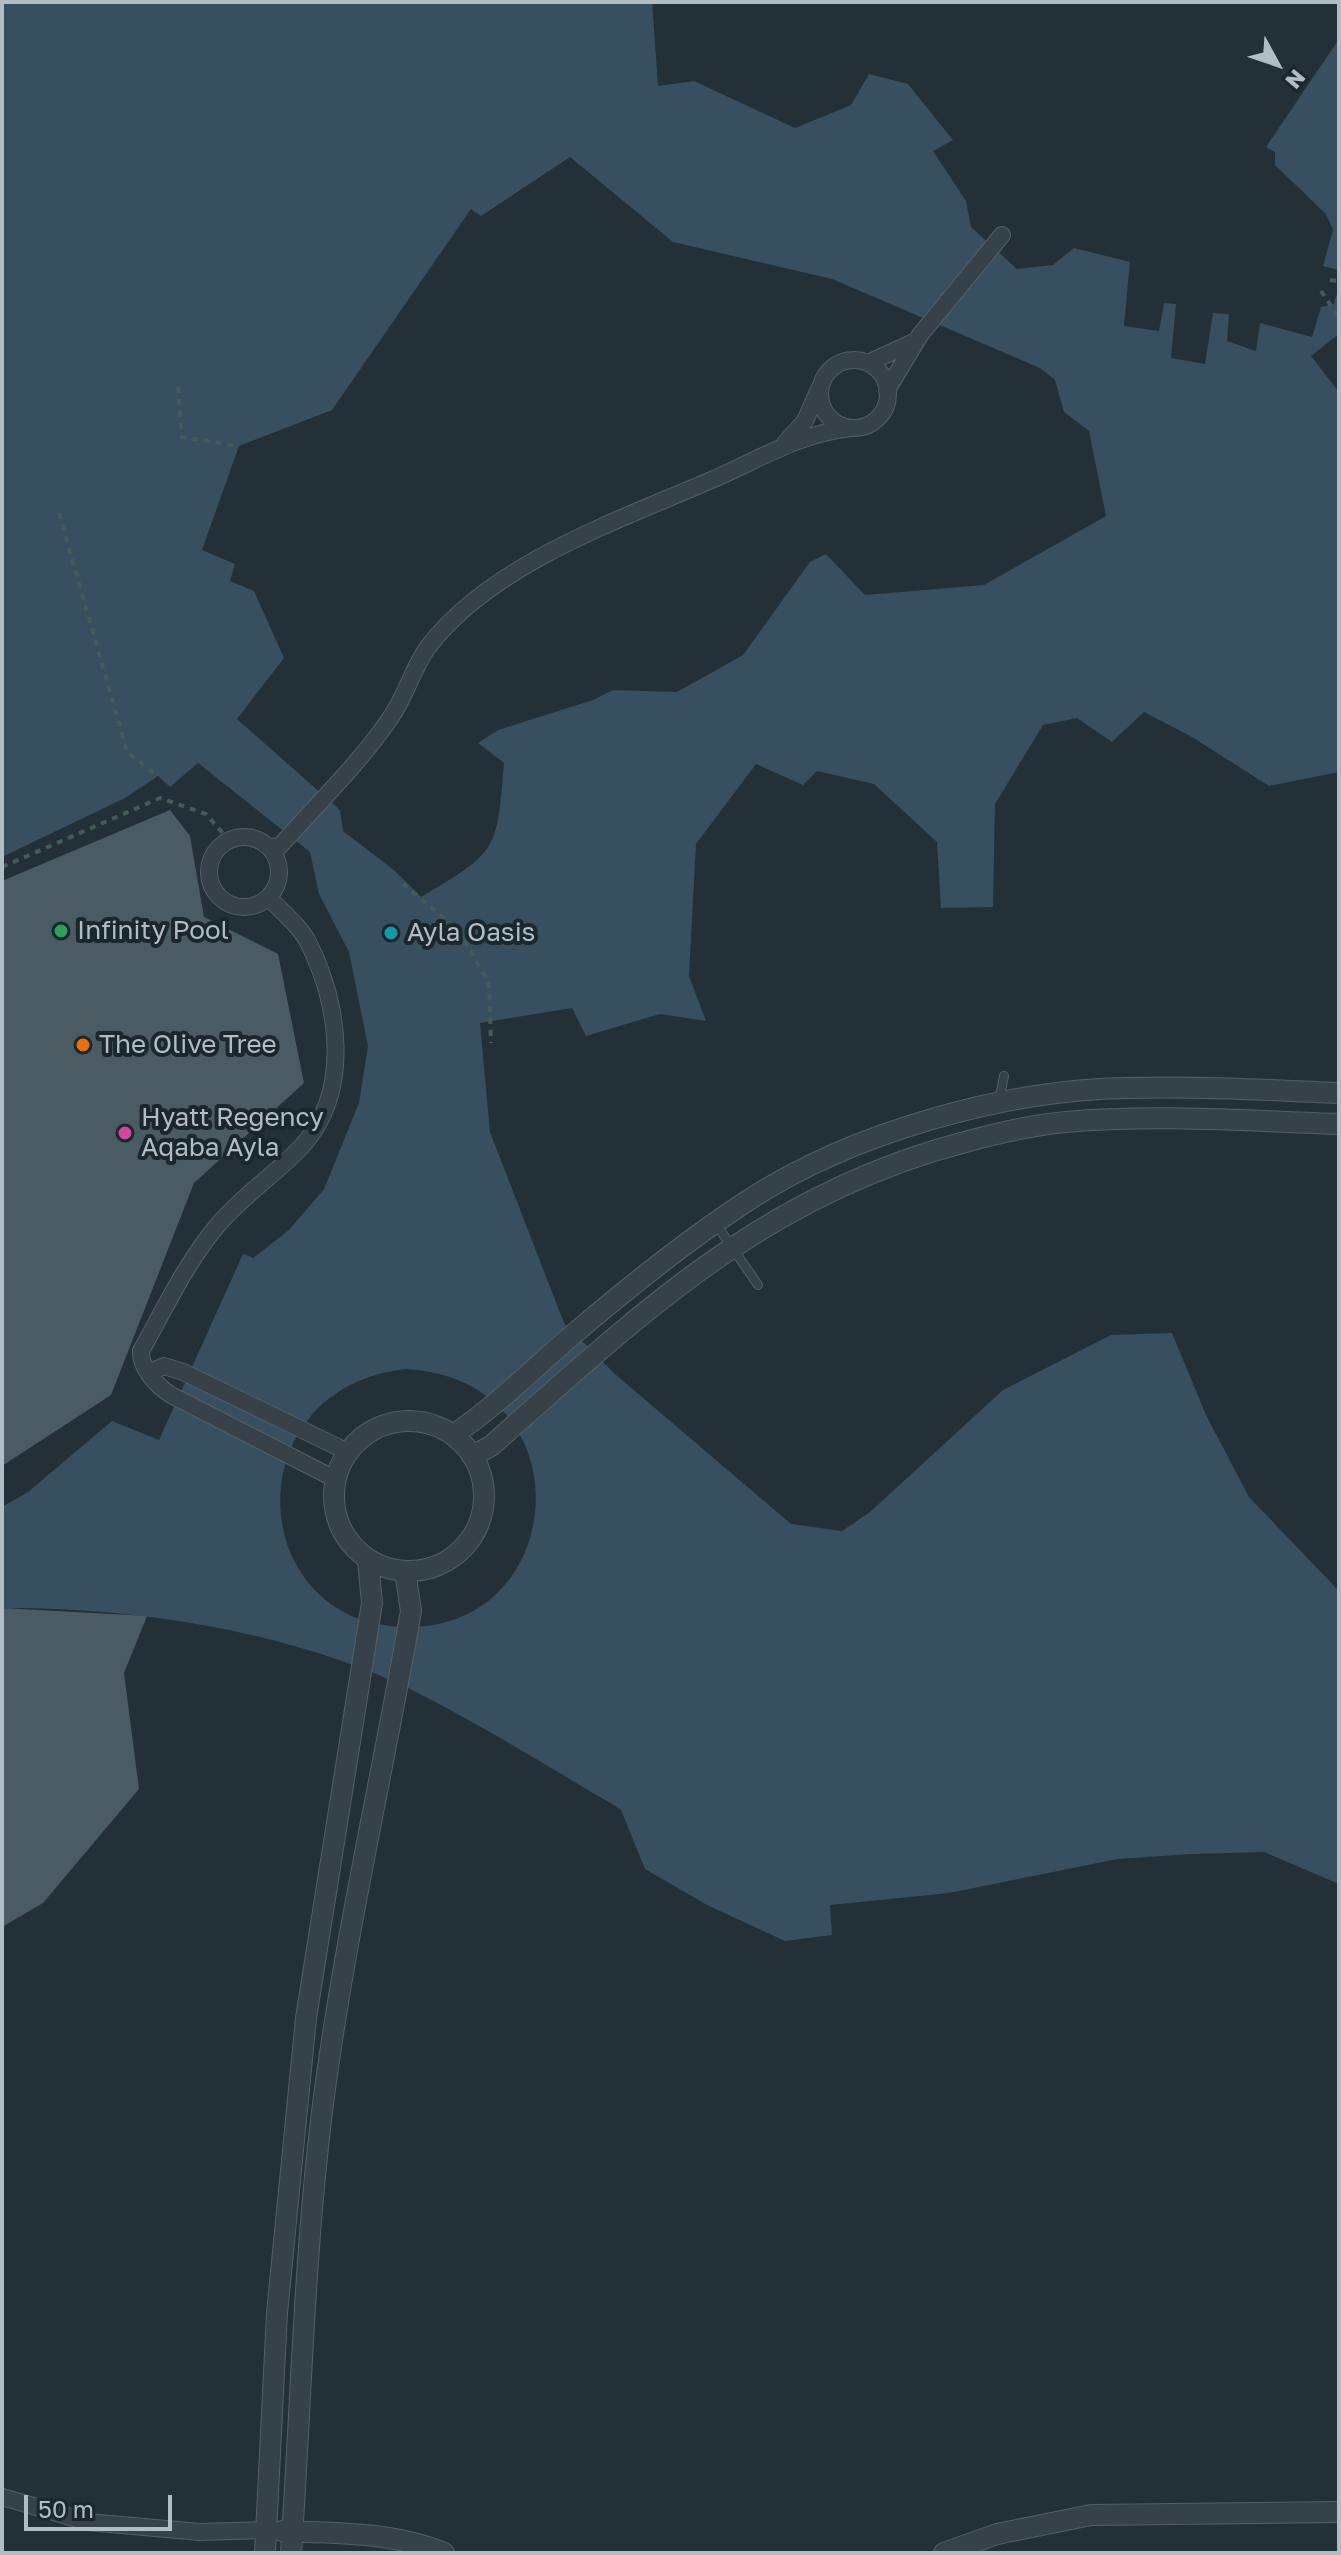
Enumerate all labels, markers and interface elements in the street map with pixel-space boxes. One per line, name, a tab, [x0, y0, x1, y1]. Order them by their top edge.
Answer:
north arrow	[1237, 24, 1317, 104]
text: N	[1280, 65, 1311, 95]
place label: Infinity Pool	[77, 915, 229, 947]
place label: Ayla Oasis	[407, 917, 535, 949]
marker: Infinity Pool	[52, 922, 70, 940]
marker: Ayla Oasis	[382, 924, 400, 942]
place label: The Olive Tree	[99, 1029, 277, 1061]
marker: The Olive Tree	[74, 1036, 92, 1054]
place label: Hyatt Regency Aqaba Ayla	[141, 1102, 324, 1164]
marker: Hyatt Regency Aqaba Ayla	[116, 1124, 134, 1142]
scale bar	[28, 2479, 176, 2529]
text: 50 m	[38, 2494, 94, 2523]

